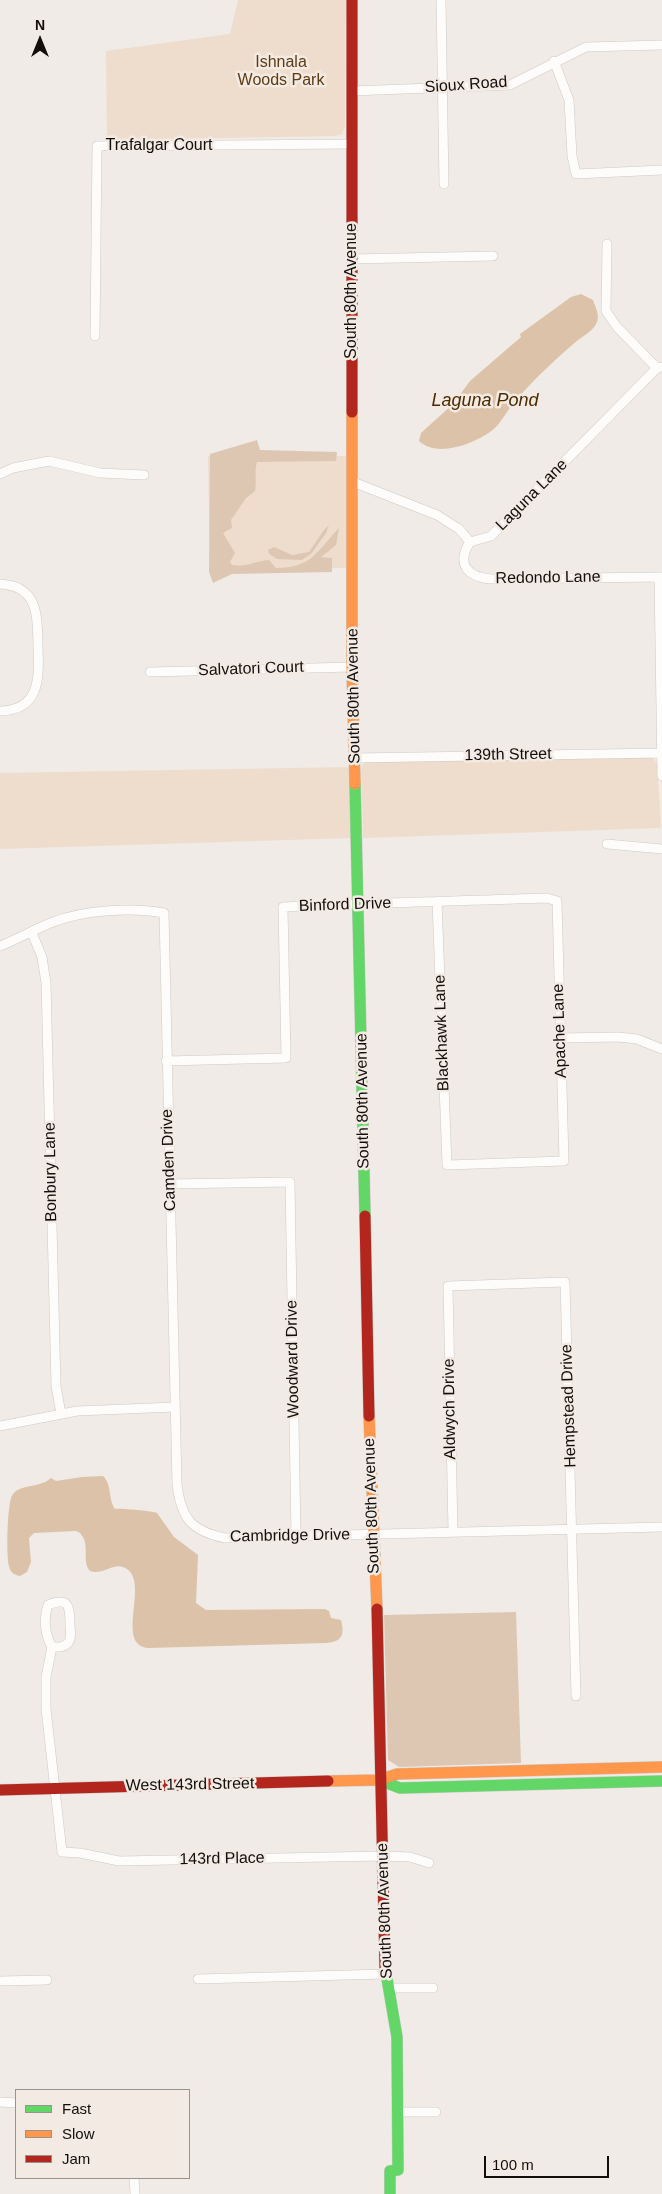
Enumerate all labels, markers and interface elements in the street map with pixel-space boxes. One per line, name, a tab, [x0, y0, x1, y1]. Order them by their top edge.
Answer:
north arrow	[15, 15, 65, 65]
text: N	[35, 17, 45, 33]
park label: Ishnala Woods Park	[238, 53, 324, 91]
street label: Sioux Road	[424, 73, 508, 97]
street label: Trafalgar Court	[106, 136, 212, 156]
street label: South 80th Avenue	[342, 223, 362, 359]
water label: Laguna Pond	[431, 390, 539, 412]
street label: Laguna Lane	[492, 455, 572, 535]
street label: Redondo Lane	[495, 567, 601, 589]
street label: South 80th Avenue	[343, 628, 365, 764]
street label: Salvatori Court	[198, 658, 304, 680]
street label: 139th Street	[464, 745, 552, 765]
street label: Binford Drive	[298, 894, 392, 916]
street label: Blackhawk Lane	[430, 974, 454, 1092]
street label: Apache Lane	[549, 984, 571, 1078]
street label: South 80th Avenue	[352, 1033, 374, 1169]
street label: Camden Drive	[158, 1109, 180, 1211]
street label: Bonbury Lane	[41, 1122, 61, 1222]
street label: Woodward Drive	[282, 1300, 304, 1418]
street label: Hempstead Drive	[557, 1344, 581, 1468]
street label: Aldwych Drive	[440, 1358, 460, 1460]
street label: South 80th Avenue	[360, 1438, 384, 1574]
street label: Cambridge Drive	[230, 1525, 350, 1547]
street label: West 143rd Street	[126, 1774, 254, 1796]
street label: South 80th Avenue	[373, 1843, 397, 1979]
street label: 143rd Place	[179, 1849, 265, 1869]
legend	[15, 2089, 190, 2179]
text: Fast	[62, 2100, 91, 2117]
text: Slow	[62, 2125, 95, 2142]
scale bar	[487, 2146, 612, 2178]
text: Jam	[62, 2150, 90, 2167]
text: 100 m	[492, 2156, 534, 2173]

